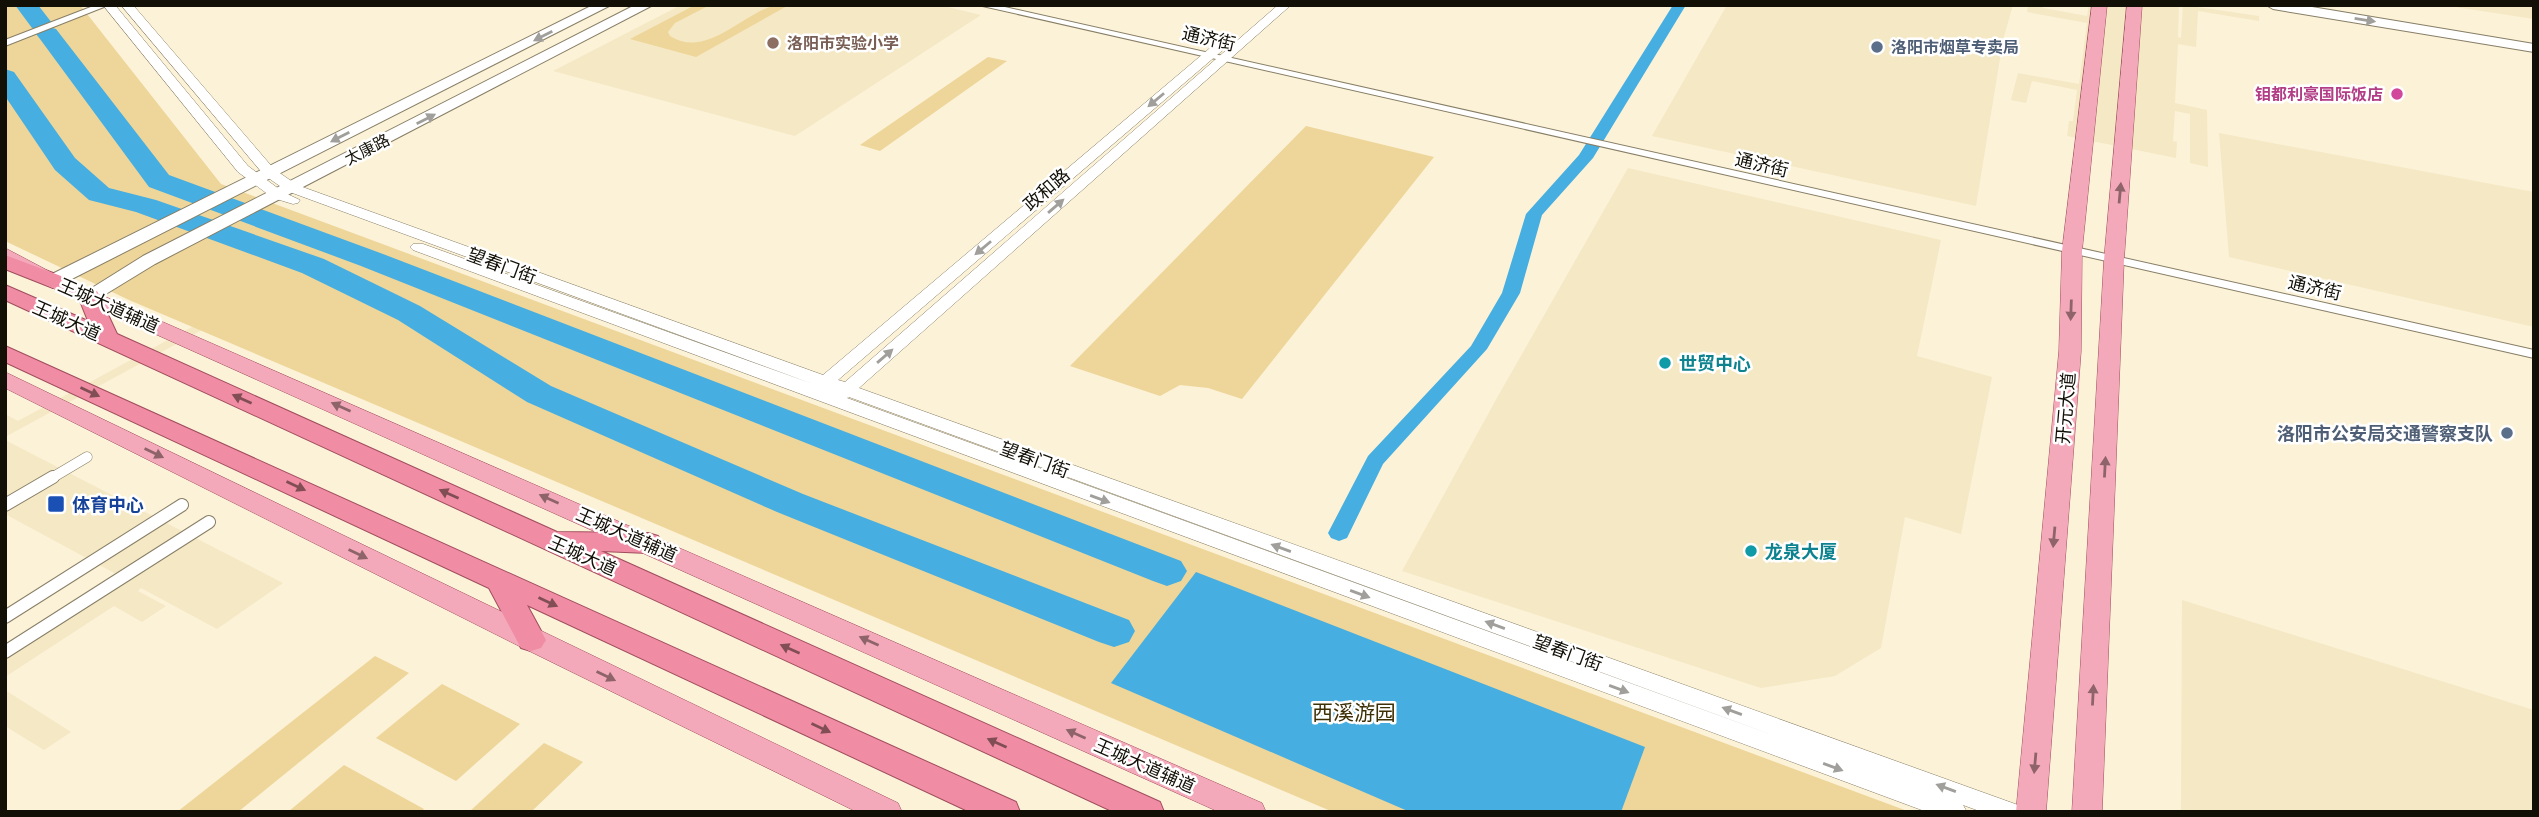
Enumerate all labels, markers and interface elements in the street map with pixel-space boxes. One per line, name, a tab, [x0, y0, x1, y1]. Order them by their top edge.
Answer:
one-way arrow	[2354, 15, 2376, 26]
street label: 通济街	[1180, 20, 1238, 56]
one-way arrow	[533, 30, 553, 41]
place label: 洛阳市实验小学	[787, 32, 899, 54]
marker: 洛阳市实验小学	[765, 35, 781, 51]
place label: 洛阳市烟草专卖局	[1891, 36, 2019, 58]
marker: 洛阳市烟草专卖局	[1869, 39, 1885, 55]
place label: 钼都利豪国际饭店	[2255, 83, 2383, 105]
marker: 钼都利豪国际饭店	[2389, 86, 2405, 102]
one-way arrow	[1148, 92, 1165, 107]
one-way arrow	[416, 113, 435, 125]
street label: 太康路	[341, 128, 393, 170]
one-way arrow	[330, 132, 350, 143]
street label: 通济街	[1733, 146, 1791, 182]
street label: 政和路	[1018, 162, 1074, 216]
one-way arrow	[2115, 181, 2126, 203]
one-way arrow	[1047, 199, 1064, 214]
one-way arrow	[974, 240, 992, 256]
street label: 望春门街	[464, 241, 540, 289]
street label: 通济街	[2286, 269, 2344, 305]
street label: 王城大道辅道	[55, 273, 163, 337]
street label: 王城大道	[30, 295, 104, 345]
one-way arrow	[2065, 299, 2076, 321]
one-way arrow	[876, 349, 893, 364]
place label: 世贸中心	[1679, 351, 1751, 375]
marker: 世贸中心	[1657, 355, 1673, 371]
street label: 开元大道	[2050, 371, 2080, 445]
one-way arrow	[79, 386, 100, 397]
one-way arrow	[232, 394, 252, 405]
one-way arrow	[330, 402, 351, 413]
place label: 洛阳市公安局交通警察支队	[2277, 421, 2493, 445]
marker: 洛阳市公安局交通警察支队	[2499, 425, 2515, 441]
street label: 望春门街	[997, 435, 1073, 483]
one-way arrow	[144, 447, 164, 458]
one-way arrow	[2100, 456, 2111, 478]
one-way arrow	[286, 481, 306, 492]
one-way arrow	[439, 488, 459, 500]
place label: 体育中心	[72, 492, 144, 516]
one-way arrow	[539, 493, 559, 505]
one-way arrow	[1090, 493, 1111, 504]
marker: 体育中心	[46, 494, 66, 514]
street label: 王城大道辅道	[573, 502, 681, 566]
one-way arrow	[2048, 526, 2059, 548]
street label: 王城大道	[546, 530, 620, 580]
place label: 龙泉大厦	[1765, 539, 1837, 563]
one-way arrow	[1271, 542, 1292, 553]
marker: 龙泉大厦	[1743, 543, 1759, 559]
one-way arrow	[348, 548, 368, 559]
one-way arrow	[1349, 589, 1370, 600]
one-way arrow	[537, 597, 558, 608]
one-way arrow	[1485, 620, 1506, 631]
street label: 望春门街	[1530, 628, 1606, 676]
one-way arrow	[859, 635, 879, 647]
one-way arrow	[780, 643, 800, 655]
one-way arrow	[596, 670, 616, 681]
one-way arrow	[2087, 683, 2098, 705]
one-way arrow	[1609, 684, 1630, 695]
park label: 西溪游园	[1312, 698, 1396, 726]
one-way arrow	[1722, 705, 1743, 716]
one-way arrow	[811, 722, 831, 733]
one-way arrow	[1066, 728, 1087, 739]
street label: 王城大道辅道	[1091, 732, 1199, 798]
one-way arrow	[987, 737, 1007, 749]
one-way arrow	[2029, 752, 2040, 774]
one-way arrow	[1822, 762, 1843, 773]
one-way arrow	[1936, 783, 1957, 794]

